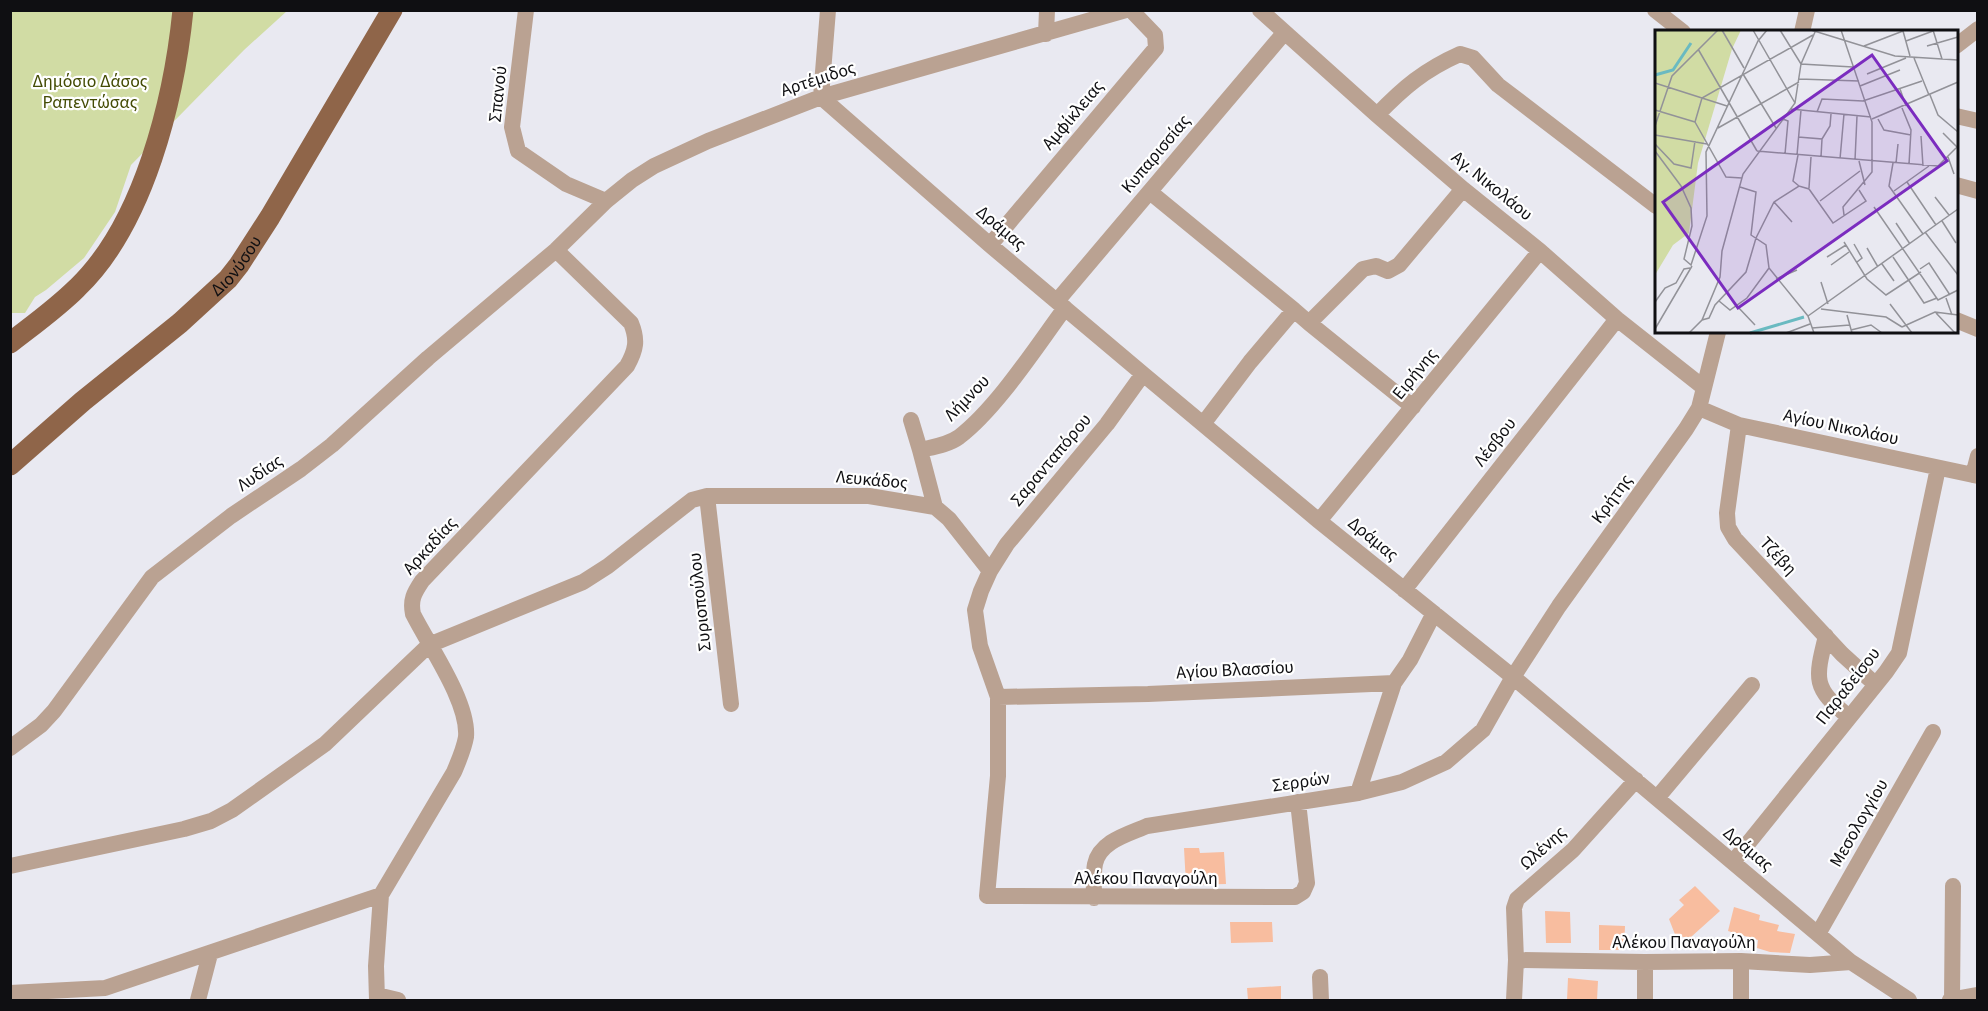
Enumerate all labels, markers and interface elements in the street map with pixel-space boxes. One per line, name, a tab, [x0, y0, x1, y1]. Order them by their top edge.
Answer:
inset map	[1655, 30, 1958, 333]
street label: Αρτέμιδος	[777, 55, 859, 103]
street label: Σπανού	[483, 64, 513, 124]
park label: Δημόσιο Δάσος Ραπεντώσας	[32, 69, 148, 115]
street label: Αμφίκλειας	[1036, 74, 1110, 155]
street label: Κυπαρισσίας	[1116, 109, 1197, 199]
street label: Αγ. Νικολάου	[1446, 145, 1538, 227]
street label: Δράμας	[971, 200, 1032, 256]
street label: Διονύσου	[205, 231, 267, 302]
street label: Ειρήνης	[1386, 343, 1444, 405]
street label: Λήμνου	[939, 369, 995, 427]
street label: Αγίου Νικολάου	[1781, 403, 1901, 451]
street label: Σαρανταπόρου	[1005, 408, 1097, 512]
street label: Λέσβου	[1468, 412, 1522, 472]
street label: Λυδίας	[232, 448, 288, 497]
street label: Λευκάδος	[835, 464, 909, 496]
street label: Κρήτης	[1586, 469, 1639, 529]
street label: Αρκαδίας	[397, 511, 463, 581]
street label: Δράμας	[1342, 511, 1404, 567]
street label: Τζέβη	[1754, 531, 1802, 581]
street label: Συριοπούλου	[682, 551, 718, 653]
street label: Παραδείσου	[1810, 642, 1886, 730]
street label: Αγίου Βλασσίου	[1176, 654, 1294, 686]
street label: Σερρών	[1270, 766, 1332, 798]
street label: Μεσολογγίου	[1824, 774, 1894, 872]
street label: Ωλένης	[1514, 820, 1572, 876]
street label: Δράμας	[1718, 821, 1779, 877]
street label: Αλέκου Παναγούλη	[1074, 866, 1218, 891]
street label: Αλέκου Παναγούλη	[1612, 930, 1756, 955]

